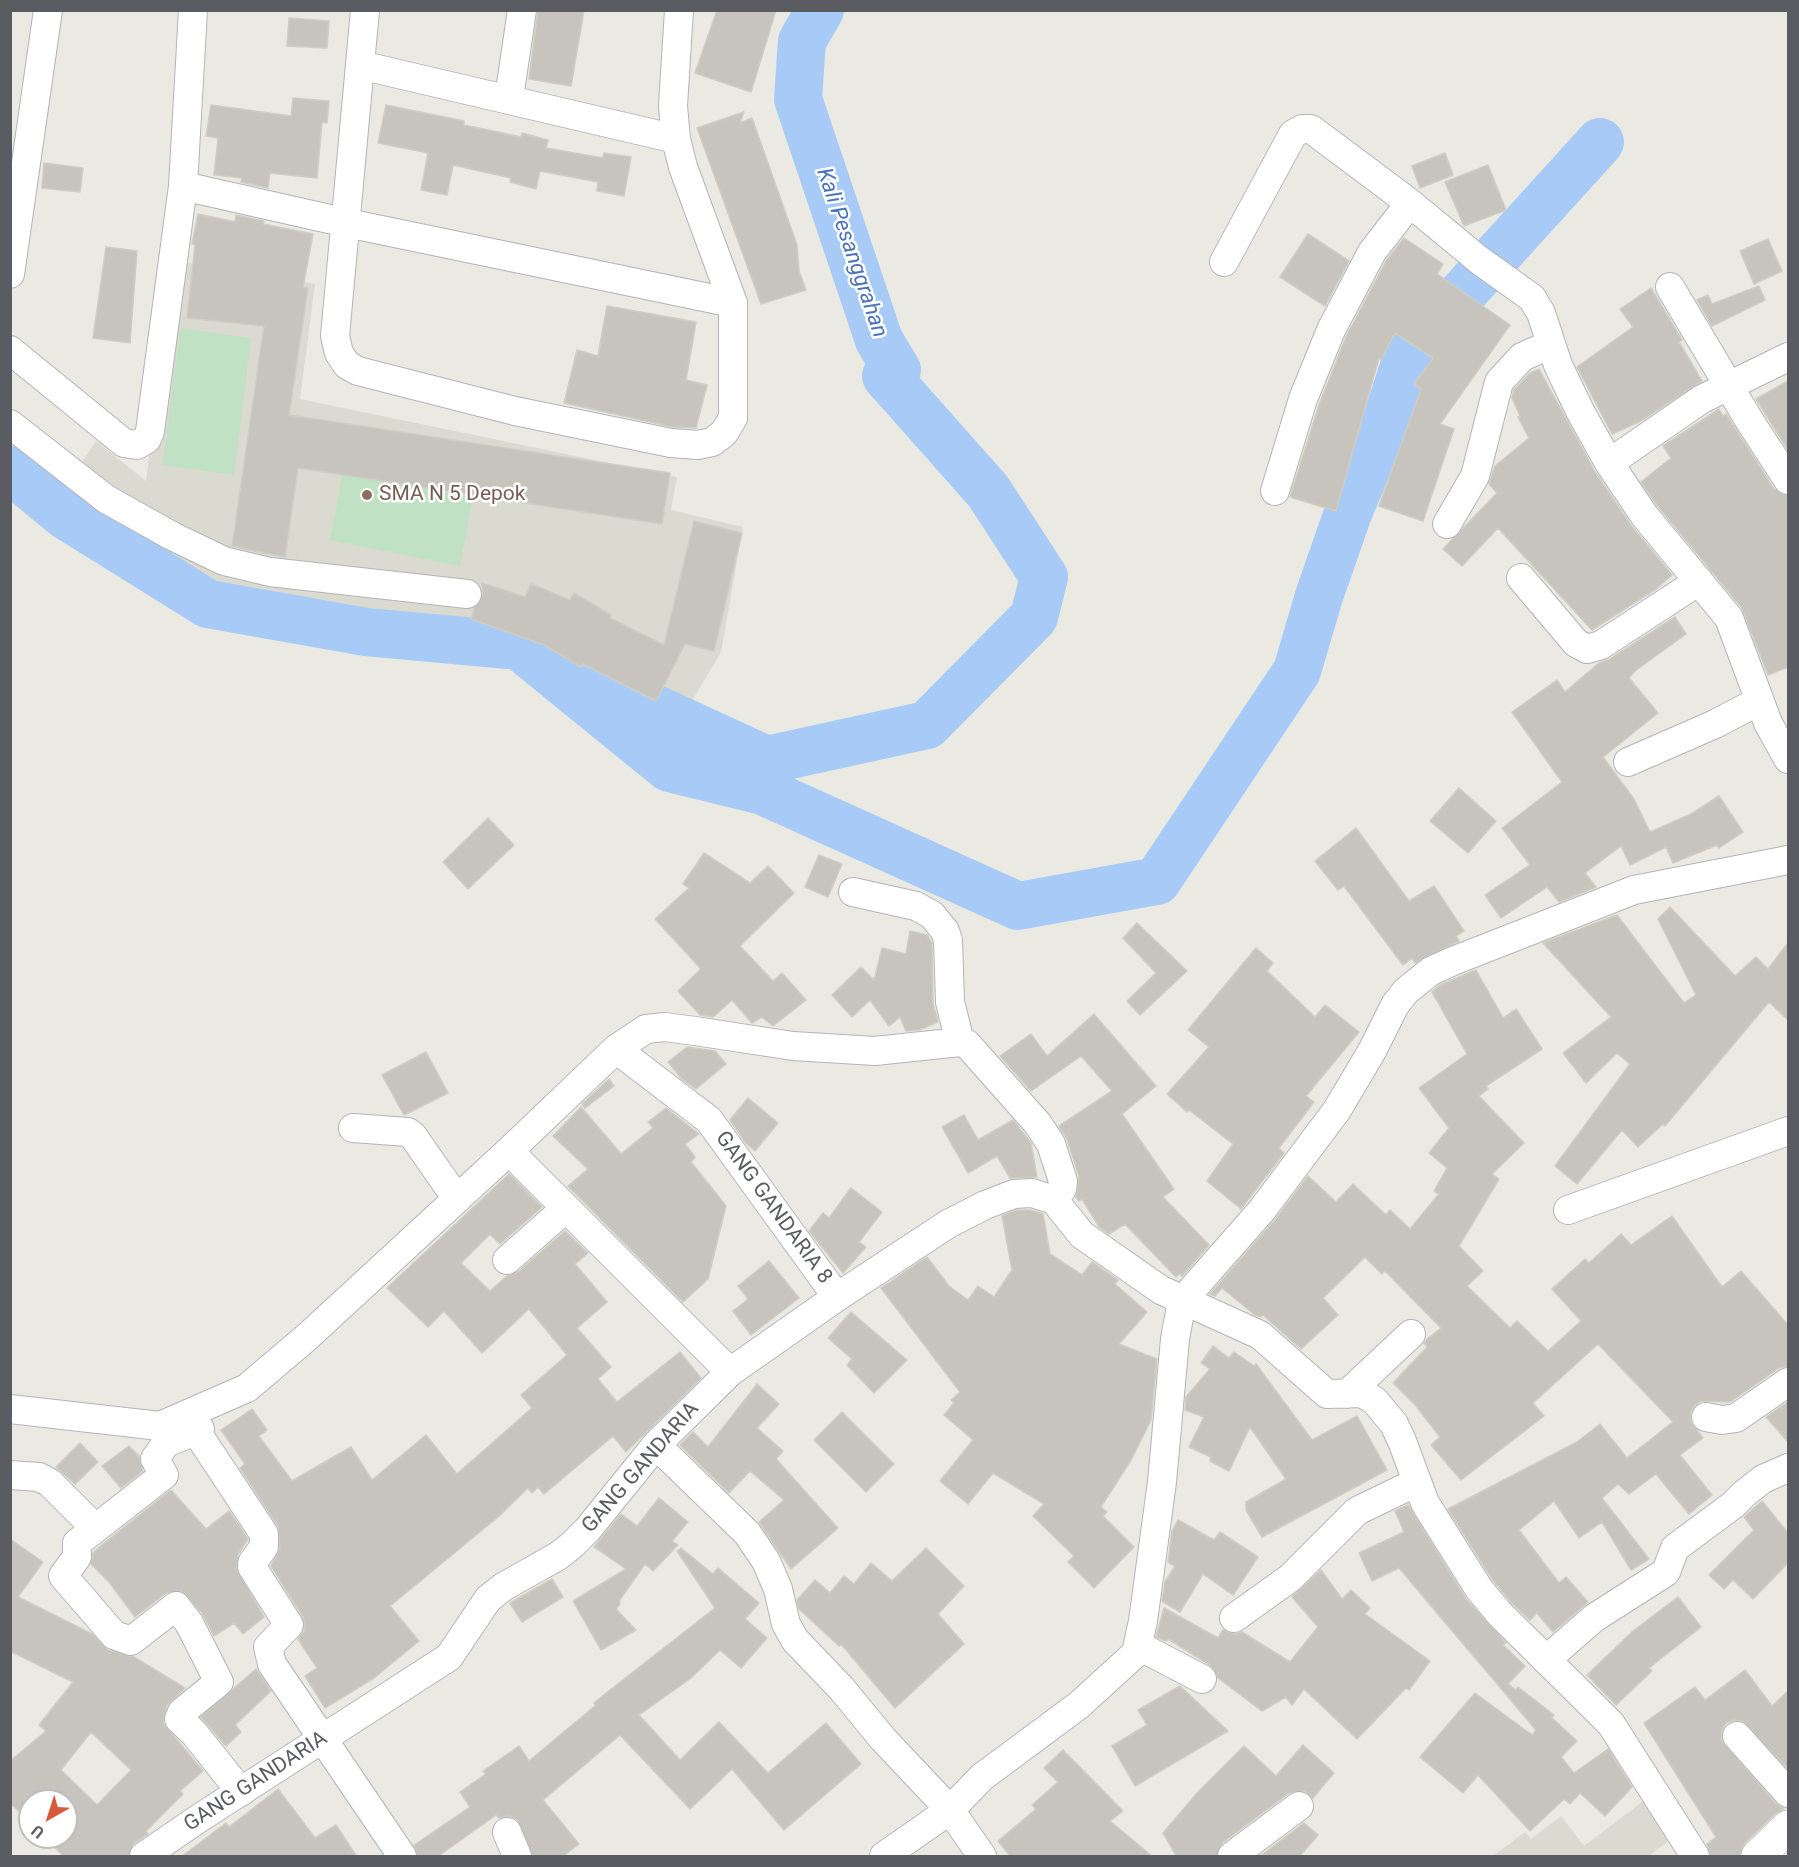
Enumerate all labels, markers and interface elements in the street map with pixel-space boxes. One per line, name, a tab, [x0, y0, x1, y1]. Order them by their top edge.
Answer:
water label: Kali Pesanggrahan	[810, 165, 892, 341]
place label: SMA N 5 Depok	[379, 482, 525, 508]
marker: SMA N 5 Depok	[360, 488, 374, 502]
street label: GANG GANDARIA 8	[709, 1127, 837, 1289]
street label: GANG GANDARIA	[577, 1397, 705, 1539]
street label: GANG GANDARIA	[180, 1726, 332, 1838]
north arrow	[18, 1789, 78, 1849]
text: U	[28, 1821, 48, 1843]

